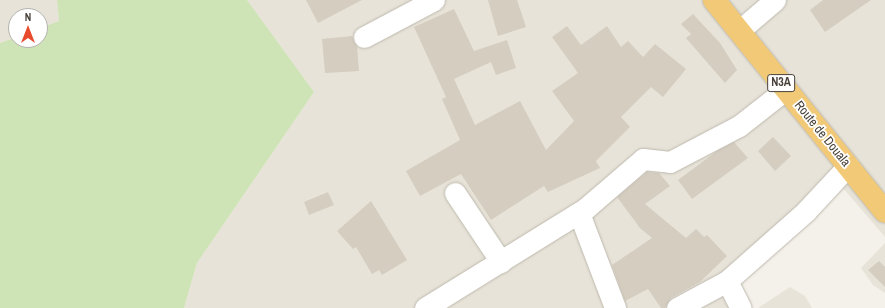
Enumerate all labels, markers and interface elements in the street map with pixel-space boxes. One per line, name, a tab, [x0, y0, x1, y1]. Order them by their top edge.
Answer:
north arrow	[8, 8, 48, 48]
text: N	[25, 10, 31, 24]
road number: N3A	[767, 73, 795, 93]
street label: Route de Douala	[791, 98, 853, 170]

